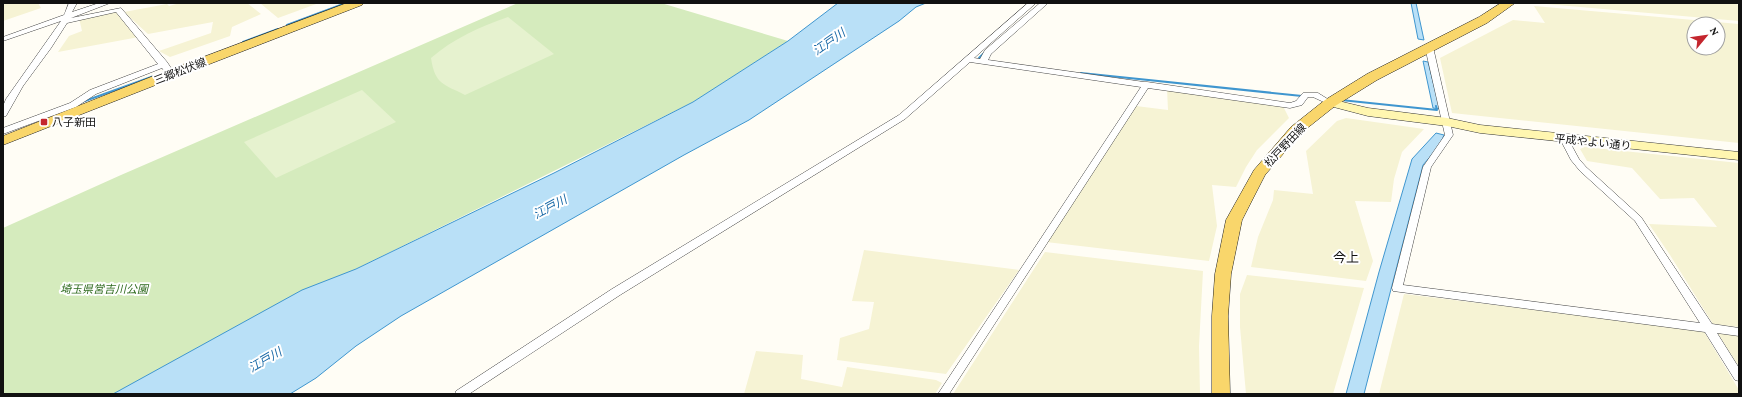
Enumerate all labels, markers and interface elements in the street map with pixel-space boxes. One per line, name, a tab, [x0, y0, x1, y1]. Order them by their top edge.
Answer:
north arrow	[1686, 16, 1726, 56]
water label: 江戸川	[810, 25, 849, 58]
text: N	[1708, 25, 1722, 38]
street label: 三郷松伏線	[152, 56, 208, 86]
place label: 八子新田	[52, 116, 96, 128]
marker: 八子新田	[39, 117, 49, 127]
street label: 松戸野田線	[1262, 121, 1308, 169]
street label: 平成やよい通り	[1554, 132, 1632, 152]
water label: 江戸川	[531, 191, 571, 222]
district label: 今上	[1333, 250, 1359, 265]
park label: 埼玉県営吉川公園	[60, 283, 150, 295]
water label: 江戸川	[246, 344, 286, 375]

